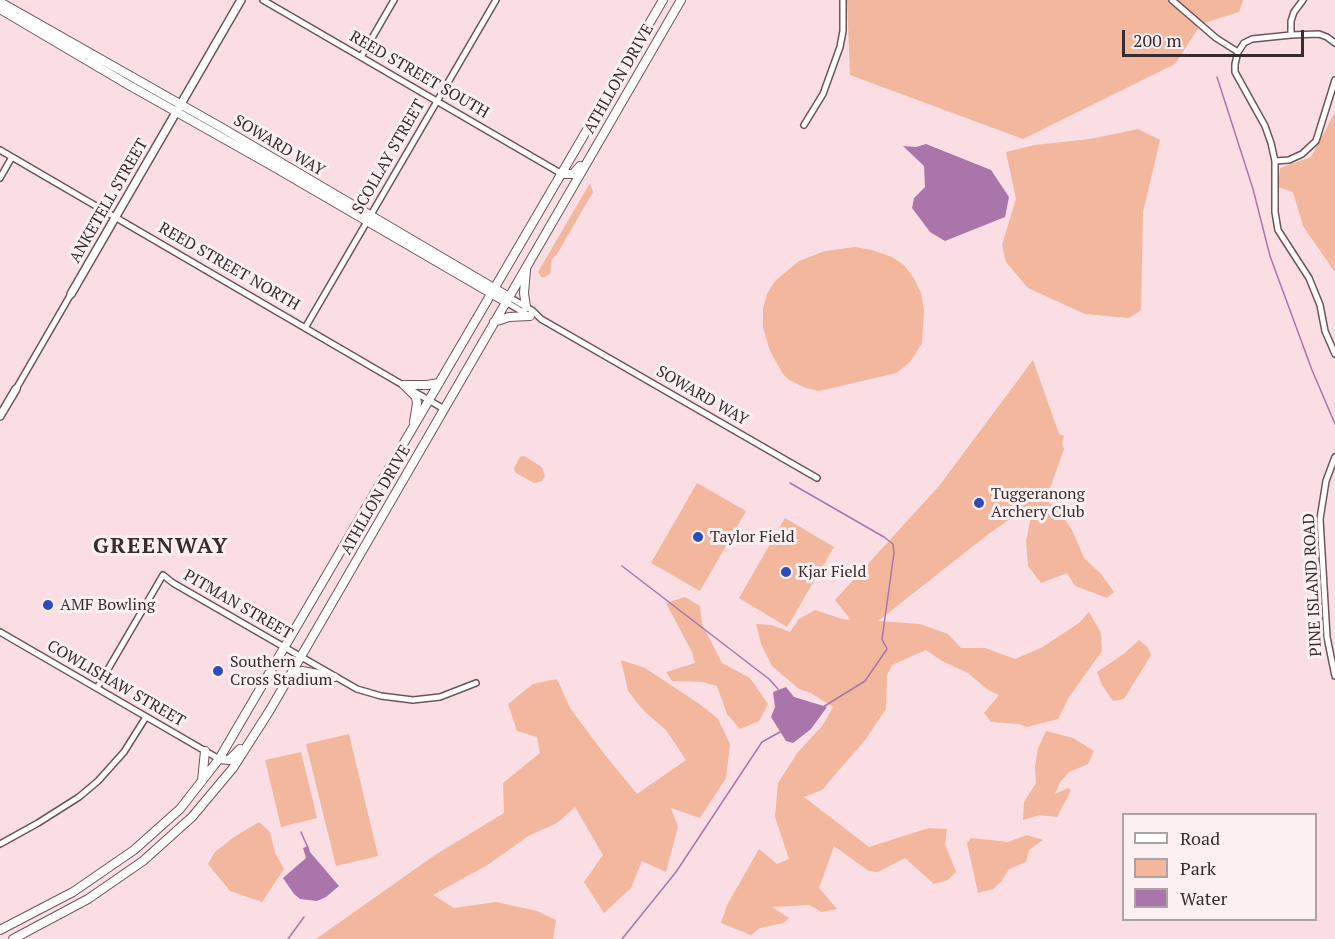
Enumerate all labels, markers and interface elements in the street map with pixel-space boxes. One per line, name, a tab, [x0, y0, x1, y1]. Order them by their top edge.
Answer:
scale bar	[1125, 18, 1306, 56]
street label: ATHLLON DRIVE	[580, 21, 658, 137]
street label: REED STREET SOUTH	[346, 27, 492, 123]
text: 200 m	[1133, 28, 1182, 52]
street label: SCOLLAY STREET	[348, 96, 430, 218]
street label: SOWARD WAY	[230, 111, 328, 181]
street label: ANKETELL STREET	[66, 136, 152, 266]
street label: REED STREET NORTH	[155, 219, 303, 315]
street label: SOWARD WAY	[653, 362, 751, 430]
street label: ATHLLON DRIVE	[337, 442, 415, 558]
place label: Tuggeranong Archery Club	[991, 484, 1085, 522]
marker: Tuggeranong Archery Club	[972, 496, 986, 510]
street label: PINE ISLAND ROAD	[1300, 513, 1326, 657]
place label: Taylor Field	[710, 527, 795, 547]
marker: Taylor Field	[691, 530, 705, 544]
district label: GREENWAY	[93, 534, 229, 560]
place label: Kjar Field	[798, 562, 866, 582]
marker: Kjar Field	[779, 565, 793, 579]
street label: PITMAN STREET	[180, 566, 296, 644]
place label: AMF Bowling	[60, 595, 155, 615]
marker: AMF Bowling	[41, 598, 55, 612]
street label: COWLISHAW STREET	[44, 637, 188, 731]
place label: Southern Cross Stadium	[230, 652, 332, 690]
marker: Southern Cross Stadium	[211, 664, 225, 678]
legend	[1122, 813, 1317, 921]
text: Road	[1180, 826, 1220, 850]
text: Park	[1180, 856, 1216, 880]
text: Water	[1180, 886, 1227, 910]

